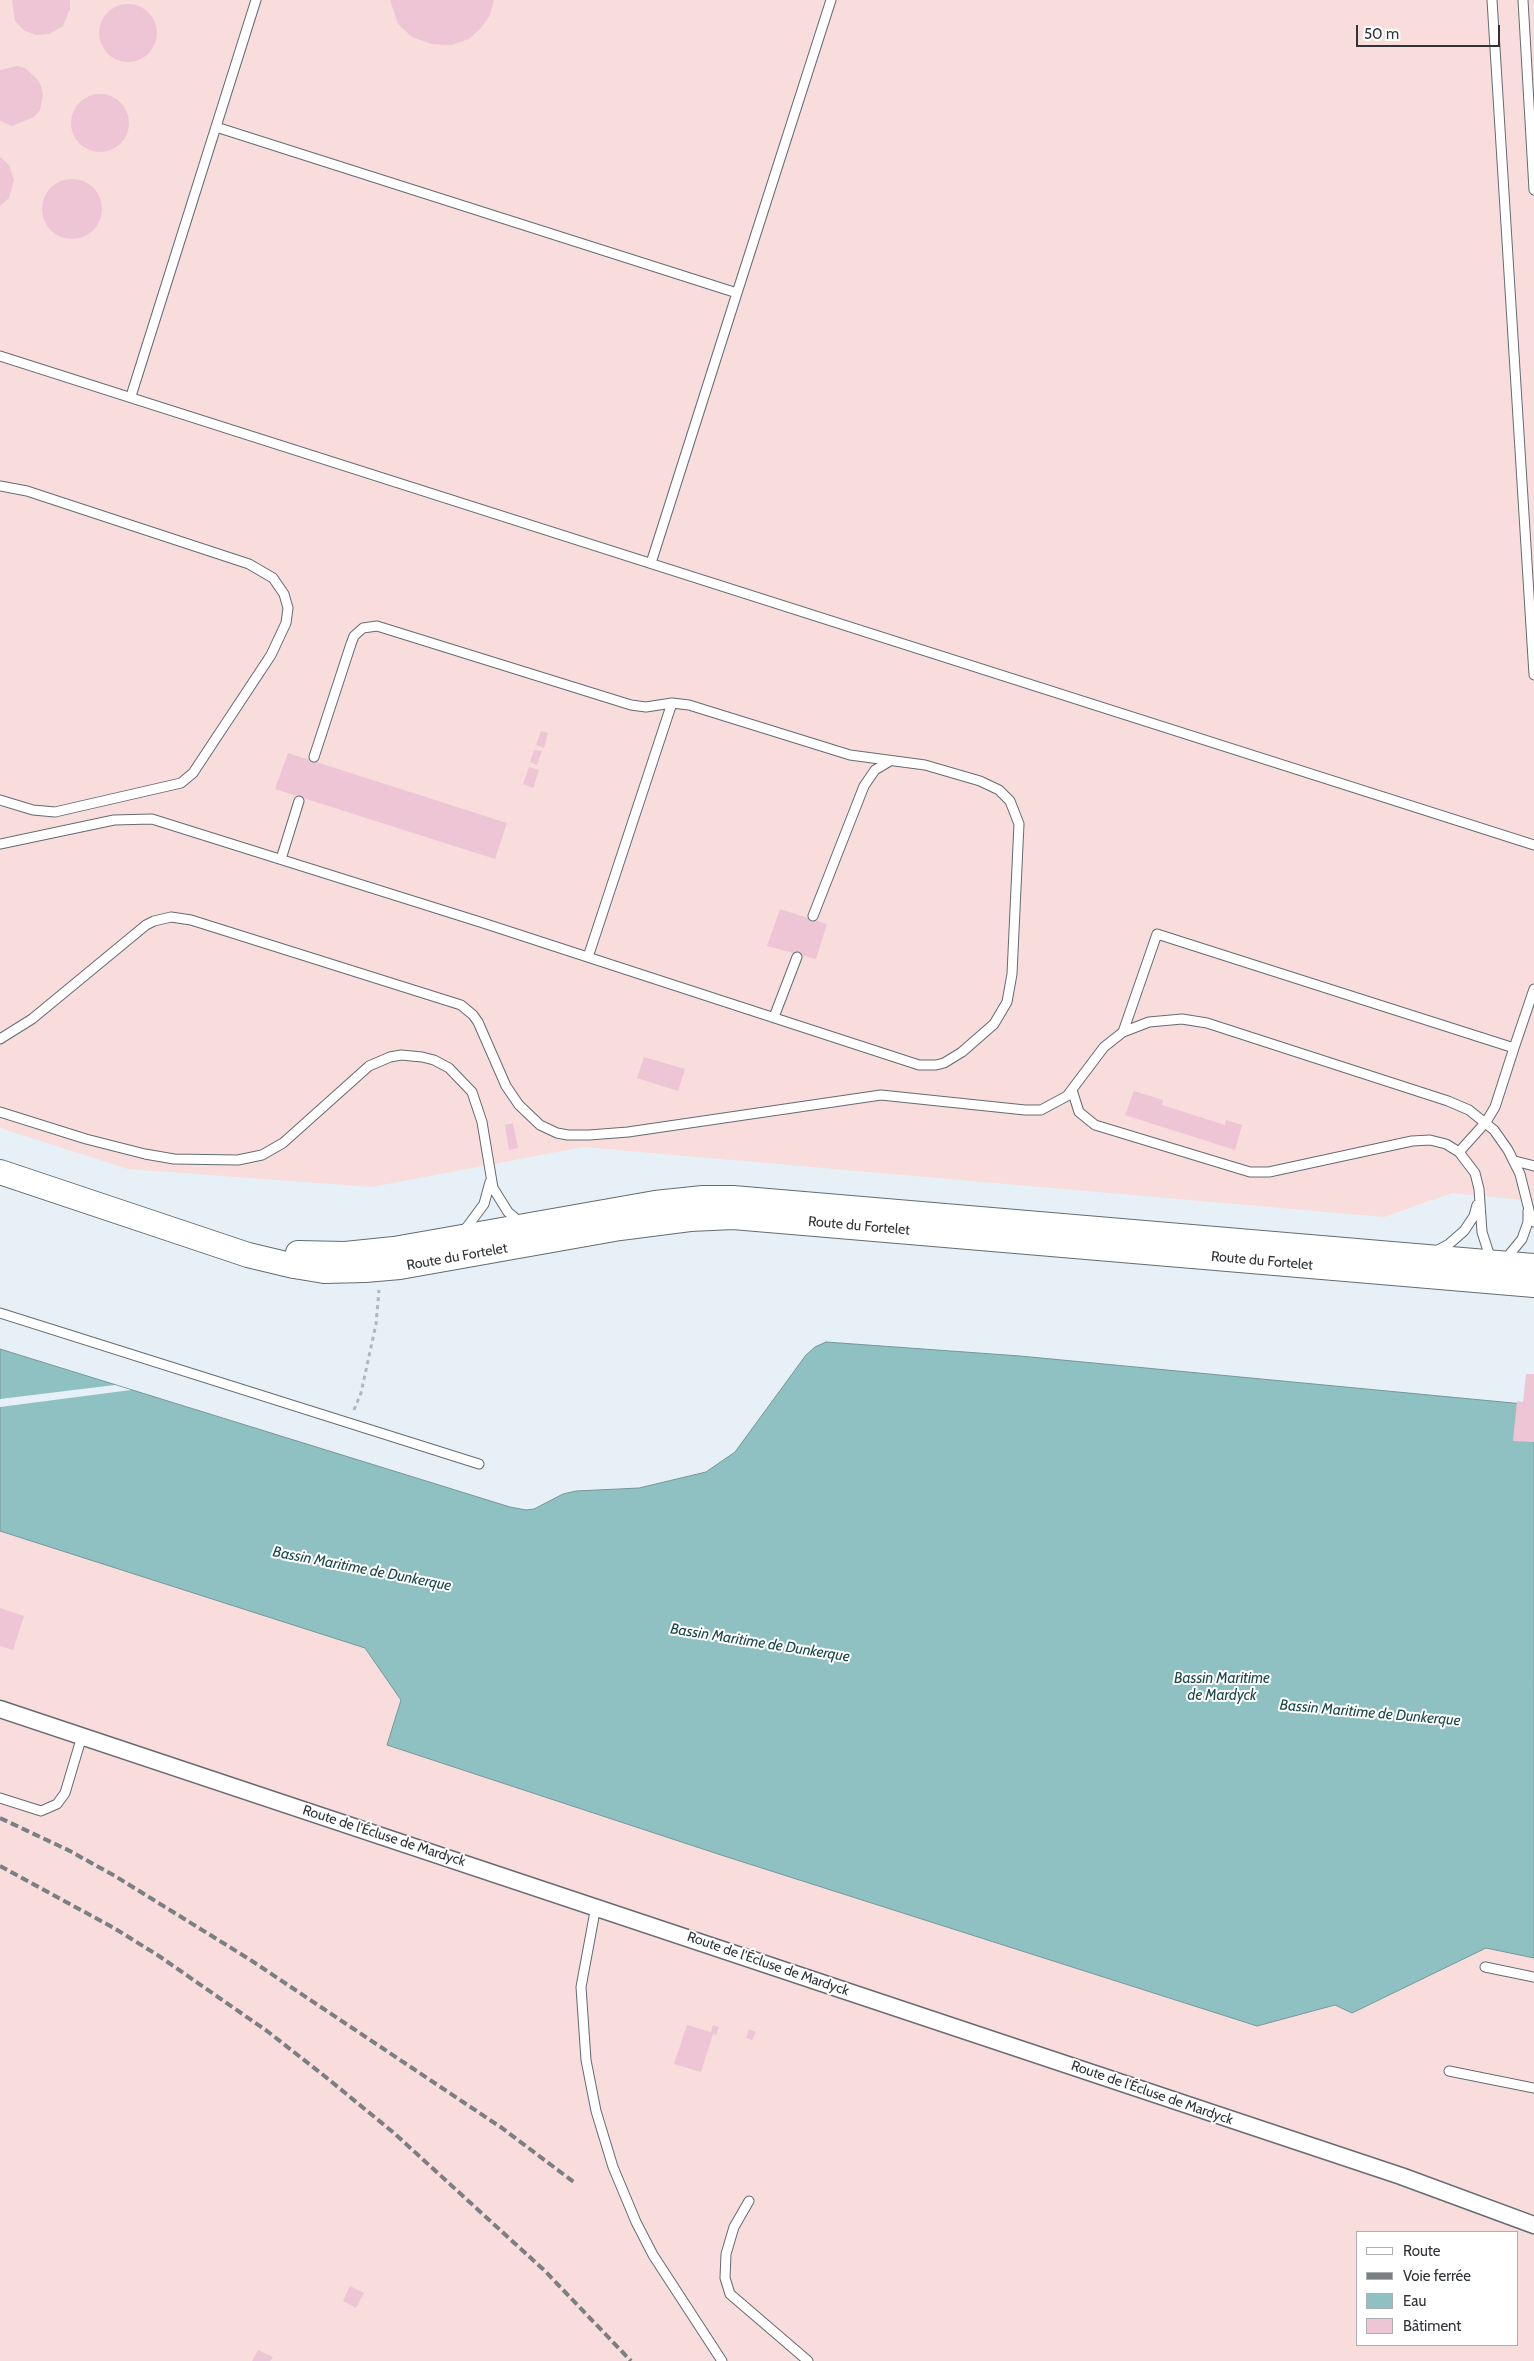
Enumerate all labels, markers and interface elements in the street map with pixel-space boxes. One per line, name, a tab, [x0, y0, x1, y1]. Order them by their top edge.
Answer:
scale bar	[1359, 15, 1503, 47]
text: 50 m	[1364, 25, 1399, 43]
street label: Route du Fortelet	[807, 1213, 911, 1239]
street label: Route du Fortelet	[405, 1240, 509, 1274]
street label: Route du Fortelet	[1210, 1248, 1314, 1274]
water label: Bassin Maritime de Dunkerque	[271, 1543, 453, 1595]
water label: Bassin Maritime de Dunkerque	[669, 1620, 851, 1666]
water label: Bassin Maritime de Mardyck	[1174, 1670, 1270, 1705]
water label: Bassin Maritime de Dunkerque	[1279, 1696, 1461, 1730]
street label: Route de l'Écluse de Mardyck	[300, 1802, 468, 1870]
street label: Route de l'Écluse de Mardyck	[685, 1928, 851, 2000]
street label: Route de l'Écluse de Mardyck	[1069, 2057, 1235, 2129]
legend	[1356, 2231, 1519, 2346]
text: Route	[1403, 2242, 1441, 2260]
text: Voie ferrée	[1403, 2267, 1471, 2285]
text: Eau	[1403, 2292, 1426, 2310]
text: Bâtiment	[1403, 2317, 1461, 2335]

